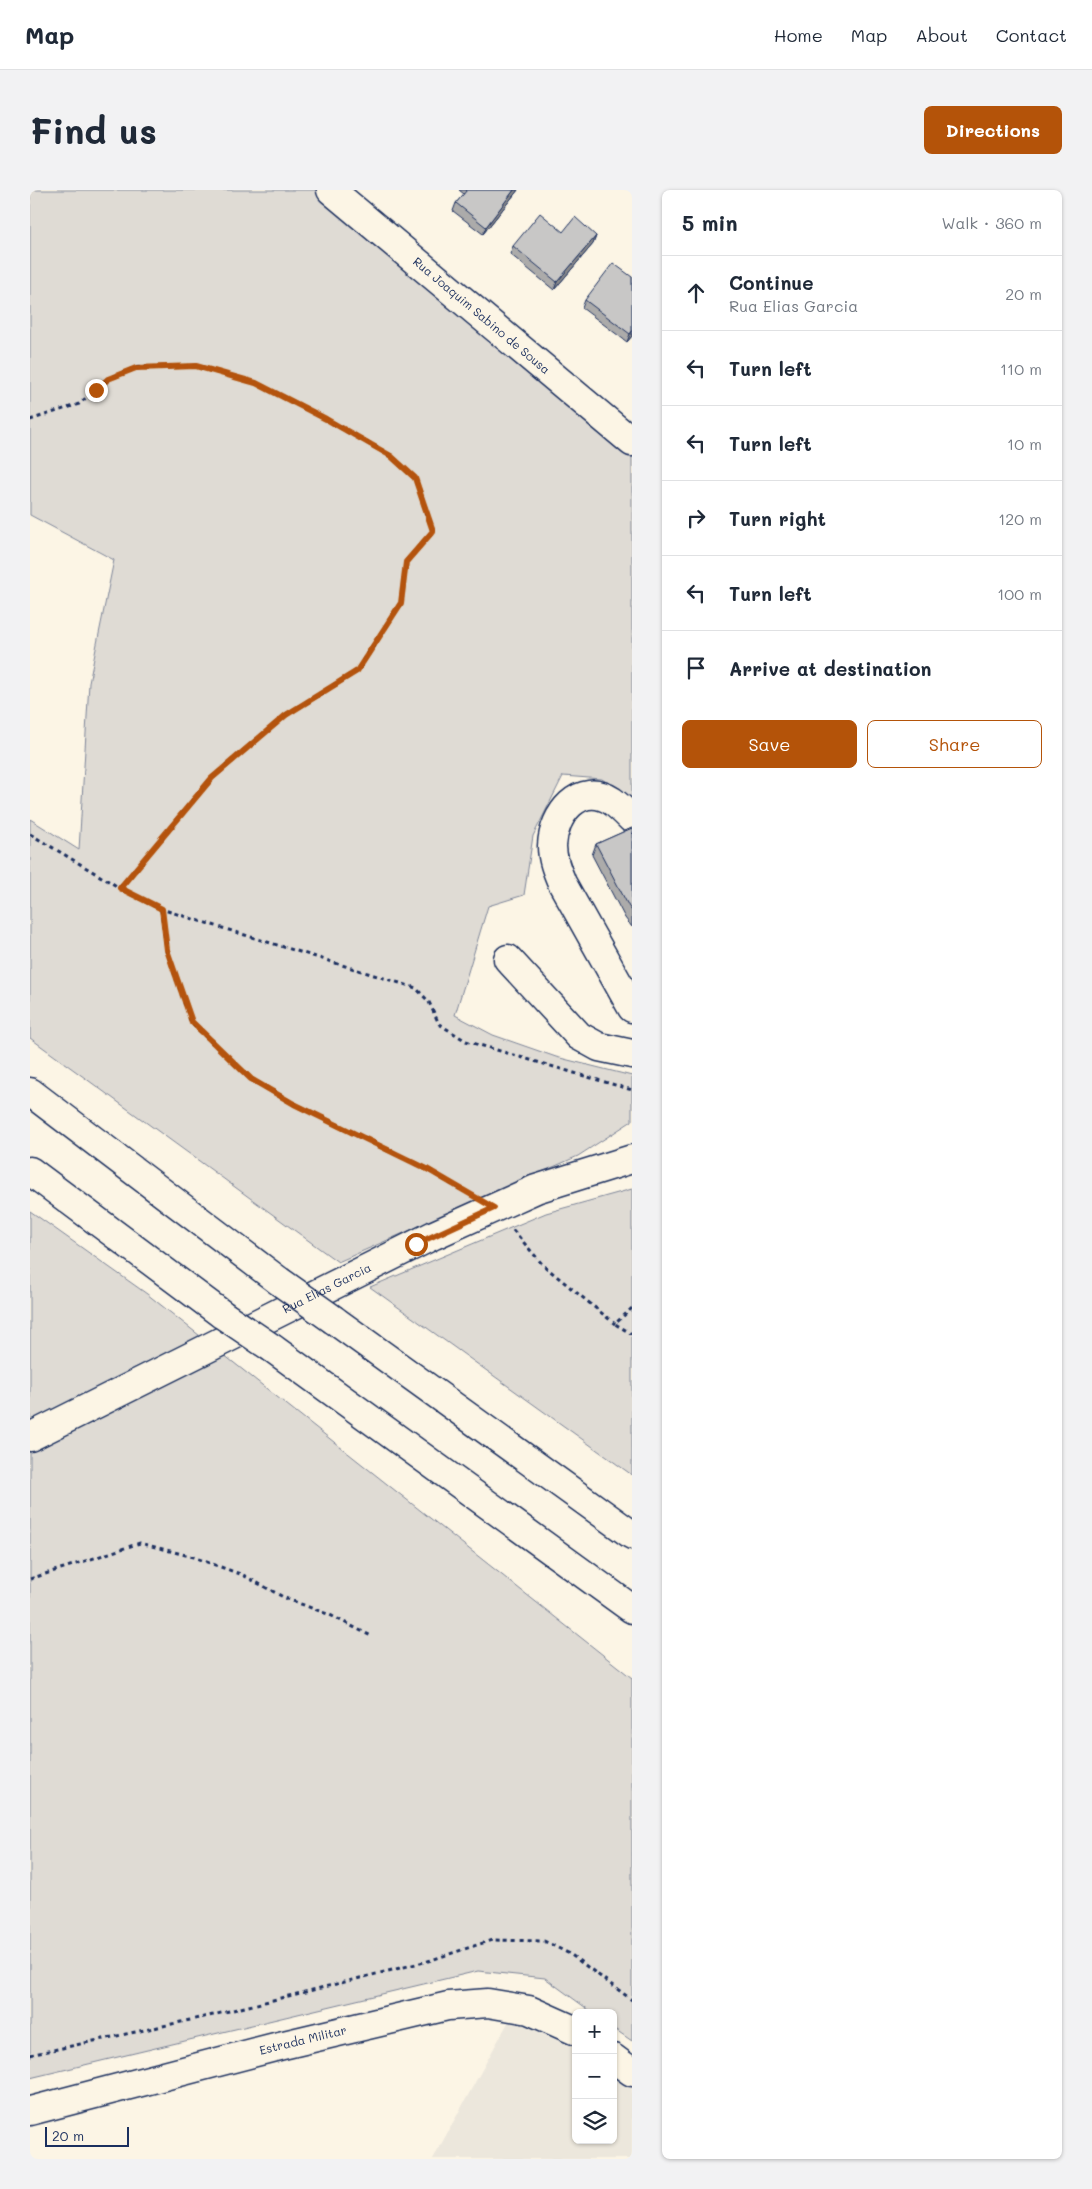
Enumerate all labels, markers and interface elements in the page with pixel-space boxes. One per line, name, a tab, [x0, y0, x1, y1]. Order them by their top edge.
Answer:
text: Map	[25, 19, 74, 50]
text: Home	[774, 23, 823, 47]
text: Map	[851, 23, 887, 47]
text: About	[915, 23, 968, 47]
text: Contact	[996, 23, 1067, 47]
button: Directions	[924, 106, 1062, 154]
text: Find us	[30, 107, 157, 153]
text: 5 min	[682, 209, 738, 236]
text: Walk · 360 m	[941, 212, 1042, 233]
street label: Rua Joaquim Sabino de Sousa	[410, 253, 554, 377]
text: Continue	[729, 270, 814, 295]
icon: ahead	[682, 279, 710, 307]
text: 20 m	[1005, 283, 1042, 304]
text: Rua Elias Garcia	[729, 295, 858, 316]
icon: left	[682, 354, 710, 382]
text: Turn left	[729, 356, 812, 381]
text: 110 m	[1000, 358, 1042, 379]
route end	[85, 379, 108, 402]
icon: left	[682, 429, 710, 457]
text: Turn left	[729, 431, 812, 456]
text: 10 m	[1007, 433, 1042, 454]
icon: right	[682, 504, 710, 532]
text: Turn right	[729, 506, 826, 531]
text: 120 m	[998, 508, 1042, 529]
icon: left	[682, 579, 710, 607]
text: Turn left	[729, 581, 812, 606]
text: 100 m	[997, 583, 1042, 604]
icon: arrive	[682, 654, 710, 682]
text: Arrive at destination	[729, 656, 932, 681]
button: Save	[682, 720, 857, 768]
button: Share	[867, 720, 1042, 768]
route start	[405, 1233, 428, 1256]
street label: Rua Elias Garcia	[280, 1259, 373, 1316]
map controls	[572, 2009, 617, 2144]
button: +	[572, 2009, 617, 2054]
street label: Estrada Militar	[257, 2021, 348, 2058]
button: −	[572, 2054, 617, 2099]
button: layers	[572, 2099, 617, 2144]
scale bar	[45, 2124, 129, 2147]
text: 20 m	[52, 2126, 84, 2145]

